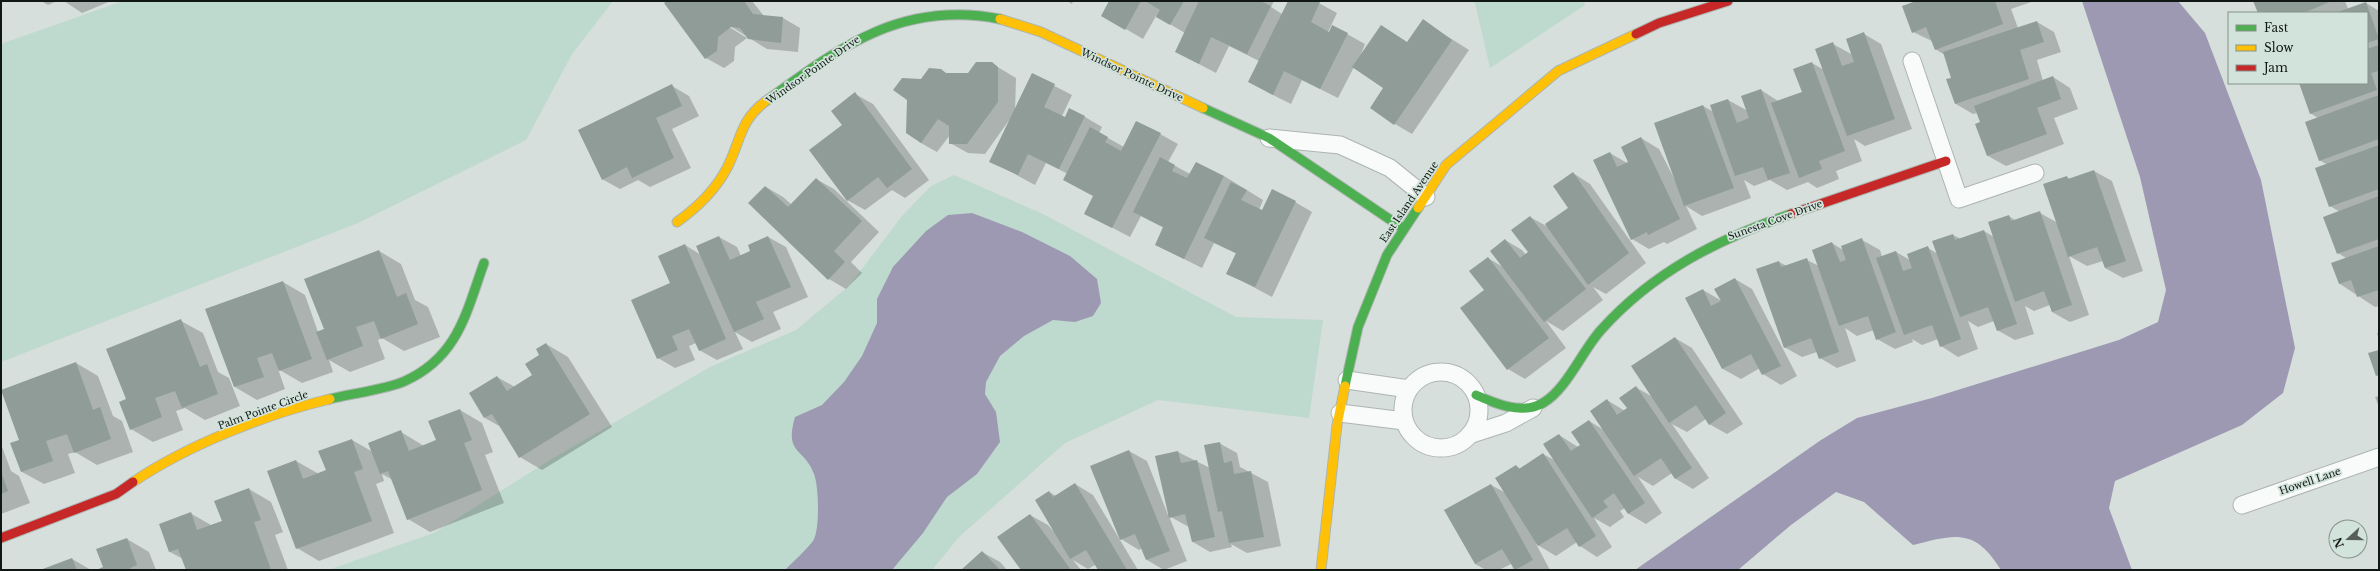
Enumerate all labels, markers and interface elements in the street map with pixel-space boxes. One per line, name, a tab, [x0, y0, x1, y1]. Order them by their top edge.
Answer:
legend	[2228, 12, 2368, 84]
text: Fast	[2264, 20, 2289, 35]
street label: Windsor Pointe Drive	[763, 33, 863, 108]
text: Slow	[2264, 40, 2294, 55]
street label: Windsor Pointe Drive	[1078, 45, 1186, 105]
text: Jam	[2262, 60, 2288, 75]
street label: East Island Avenue	[1377, 159, 1441, 245]
street label: Sunesta Cove Drive	[1726, 197, 1824, 243]
street label: Palm Pointe Circle	[216, 387, 310, 432]
street label: Howell Lane	[2278, 464, 2343, 498]
north arrow	[2328, 519, 2368, 559]
text: N	[2330, 535, 2347, 550]

